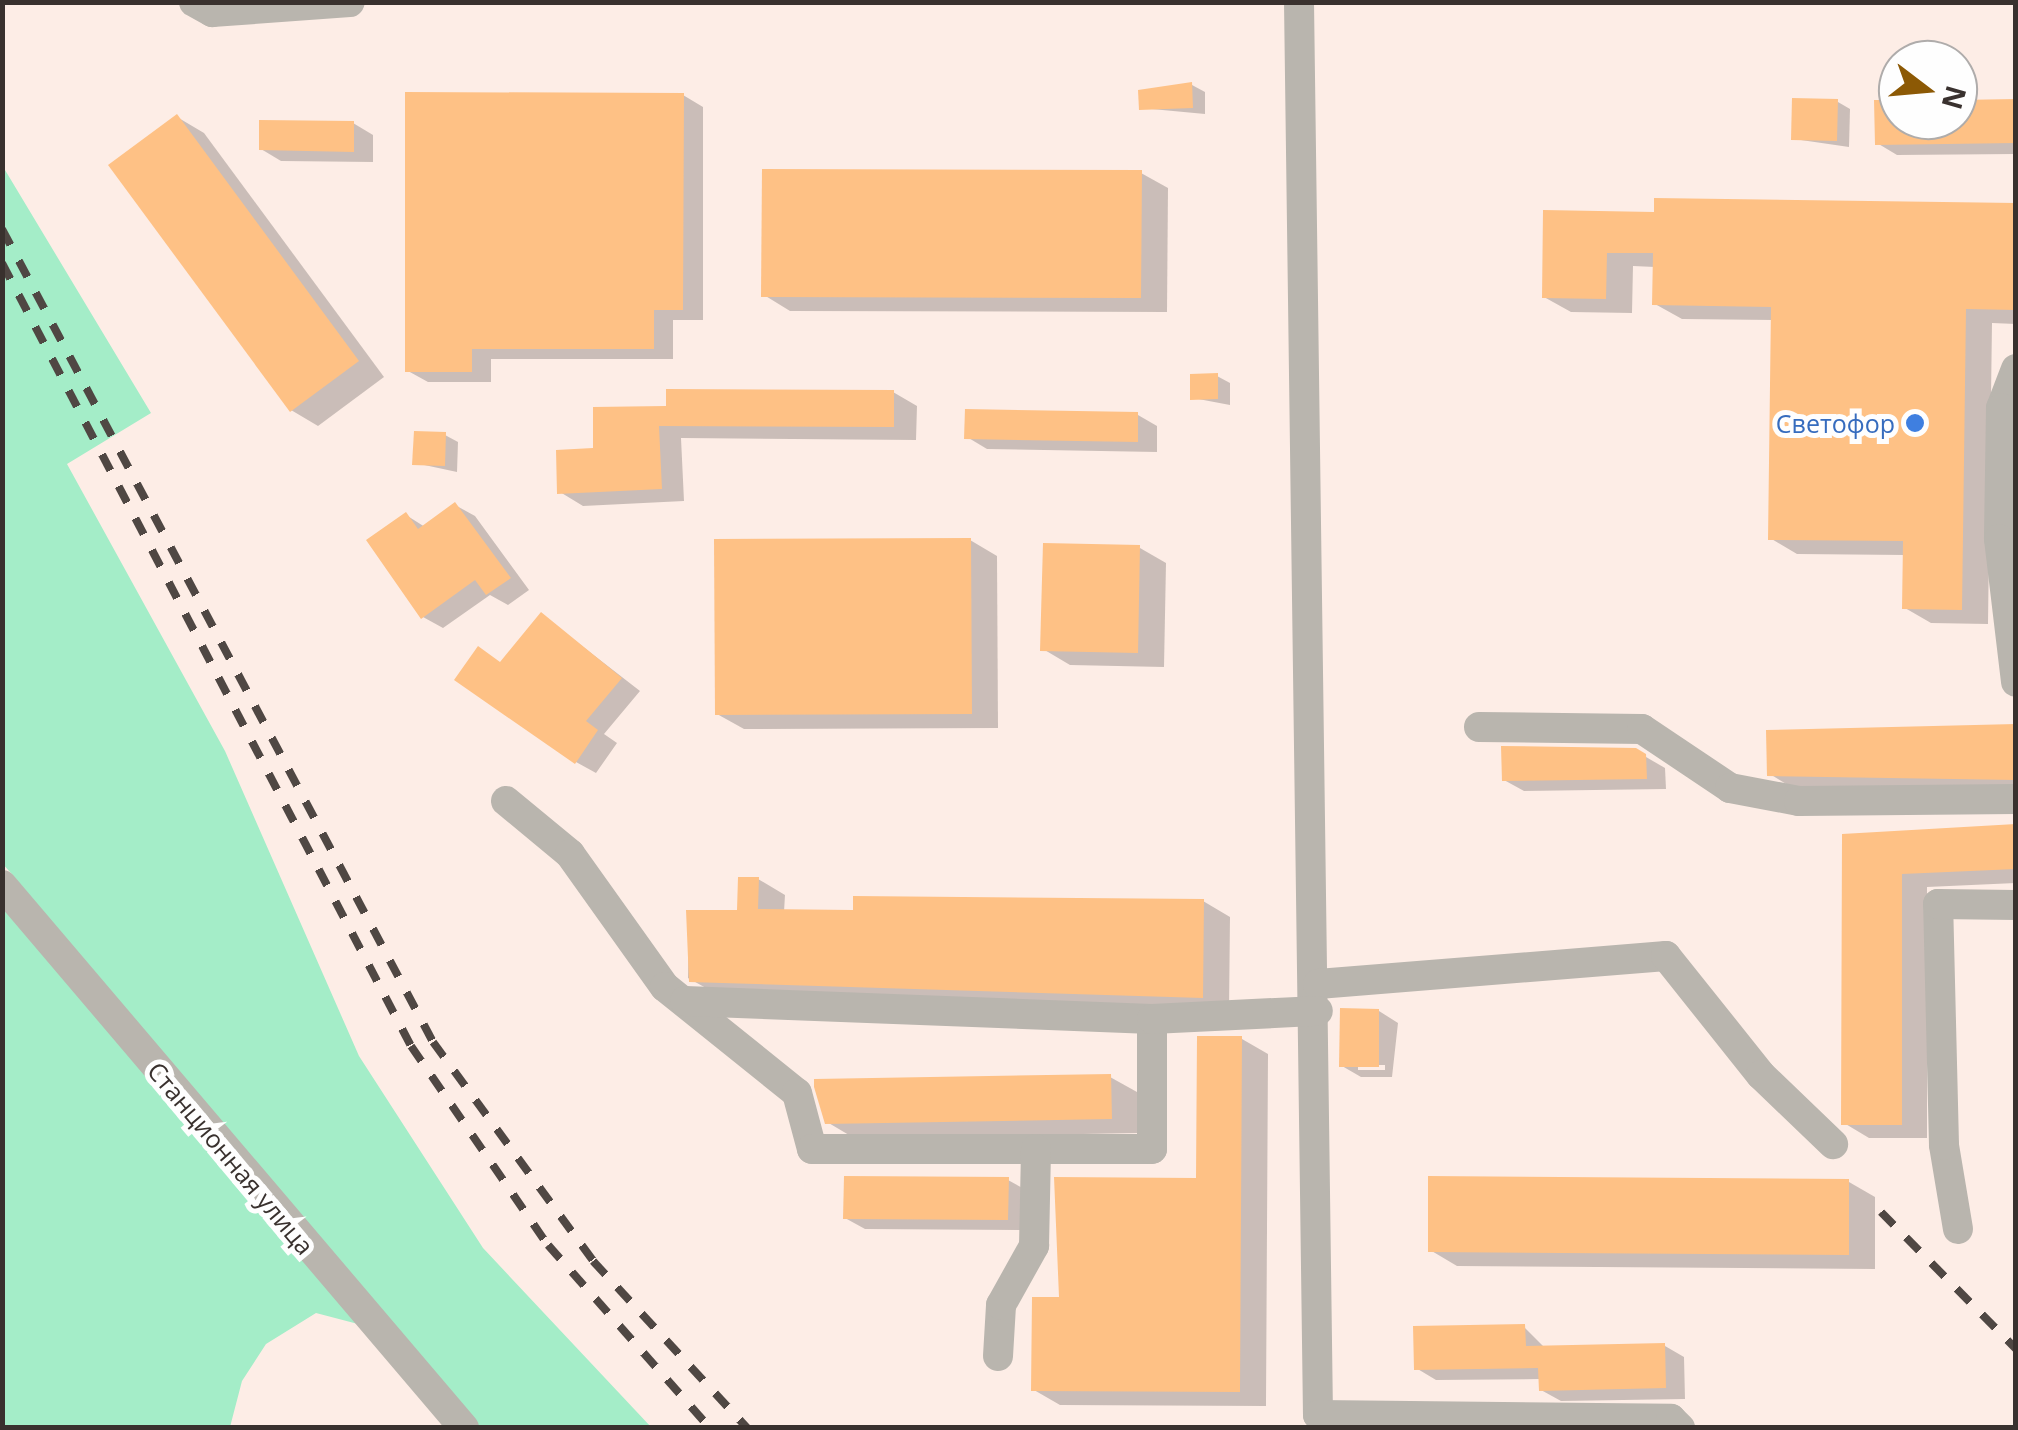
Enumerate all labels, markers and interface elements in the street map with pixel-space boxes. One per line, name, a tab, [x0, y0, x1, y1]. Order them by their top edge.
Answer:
north arrow	[1878, 40, 1978, 140]
text: N	[1934, 82, 1976, 114]
place label: Светофор	[1776, 408, 1895, 438]
marker: Светофор	[1904, 412, 1926, 434]
street label: Станционная улица	[142, 1056, 320, 1260]

